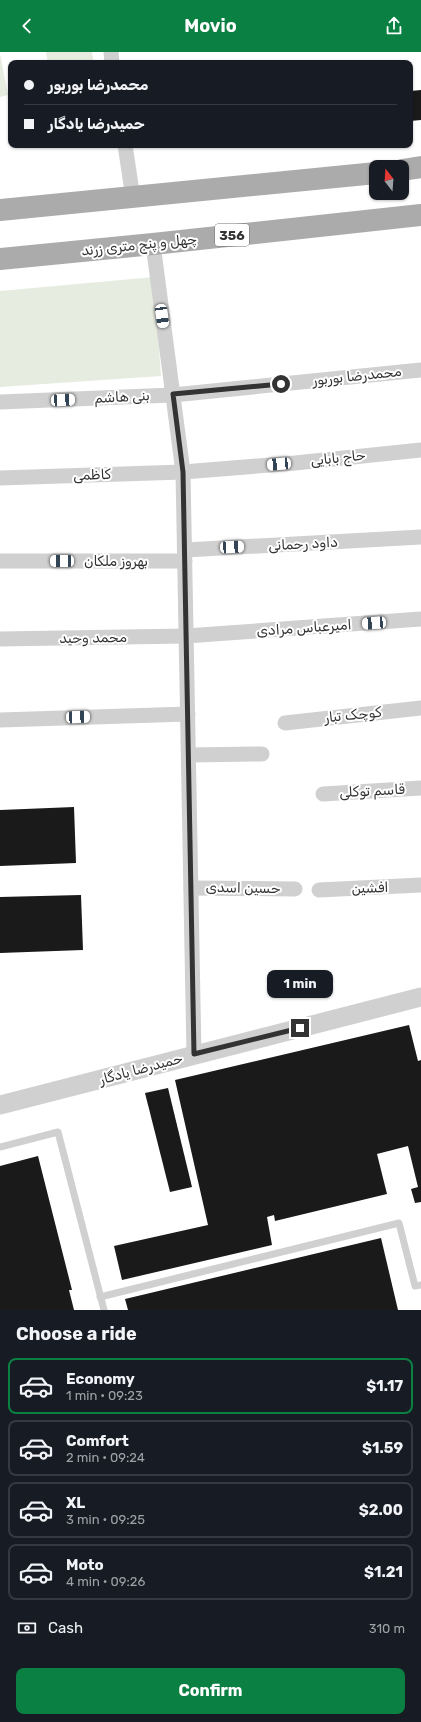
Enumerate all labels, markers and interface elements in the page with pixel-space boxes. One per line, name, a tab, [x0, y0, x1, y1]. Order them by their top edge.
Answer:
icon: back	[16, 15, 38, 37]
text: Movio	[184, 15, 237, 37]
icon: share	[383, 15, 405, 37]
text: محمدرضا بوربور	[48, 76, 149, 94]
text: حمیدرضا یادگار	[48, 115, 145, 133]
north arrow	[369, 160, 409, 200]
map controls	[369, 160, 409, 200]
road number: 356	[215, 224, 249, 246]
street label: چهل و پنج متری زرند	[80, 230, 198, 262]
car	[154, 303, 170, 329]
street label: محمدرضا بوربور	[311, 363, 403, 389]
route start	[272, 375, 290, 393]
street label: بنی هاشم	[94, 387, 150, 407]
car	[51, 393, 75, 407]
street label: حاج بابایی	[310, 447, 367, 471]
car	[267, 457, 291, 471]
street label: کاظمی	[73, 466, 112, 484]
street label: داود رحمانی	[268, 534, 338, 554]
car	[220, 540, 244, 554]
street label: بهروز ملکان	[84, 553, 148, 570]
car	[50, 555, 74, 567]
street label: امیرعباس مرادی	[256, 616, 352, 640]
car	[362, 616, 386, 630]
street label: محمد وحید	[59, 629, 127, 647]
street label: کوچک تبار	[323, 703, 383, 727]
car	[66, 711, 90, 723]
street label: قاسم توکلی	[339, 781, 406, 801]
street label: حسین اسدی	[205, 879, 281, 897]
street label: افشین	[351, 879, 389, 897]
callout: 1 min	[267, 970, 333, 998]
text: 1 min	[283, 976, 317, 991]
route end	[291, 1019, 309, 1037]
street label: حمیدرضا یادگار	[97, 1050, 185, 1089]
text: Choose a ride	[16, 1323, 137, 1345]
icon: car	[18, 1368, 54, 1404]
text: Economy	[66, 1370, 135, 1388]
text: $1.17	[366, 1377, 403, 1395]
text: 1 min · 09:23	[66, 1388, 143, 1403]
icon: car	[18, 1430, 54, 1466]
text: Comfort	[66, 1432, 129, 1450]
text: $1.59	[362, 1439, 403, 1457]
text: 2 min · 09:24	[66, 1450, 145, 1465]
icon: car	[18, 1492, 54, 1528]
text: XL	[66, 1494, 85, 1512]
text: $2.00	[359, 1501, 403, 1519]
text: 3 min · 09:25	[66, 1512, 145, 1527]
icon: car	[18, 1554, 54, 1590]
text: Moto	[66, 1556, 104, 1574]
text: $1.21	[364, 1563, 403, 1581]
text: 4 min · 09:26	[66, 1574, 145, 1589]
icon: cash	[16, 1617, 38, 1639]
text: Cash	[48, 1619, 83, 1637]
text: 310 m	[369, 1621, 405, 1636]
button: Confirm	[16, 1668, 405, 1714]

